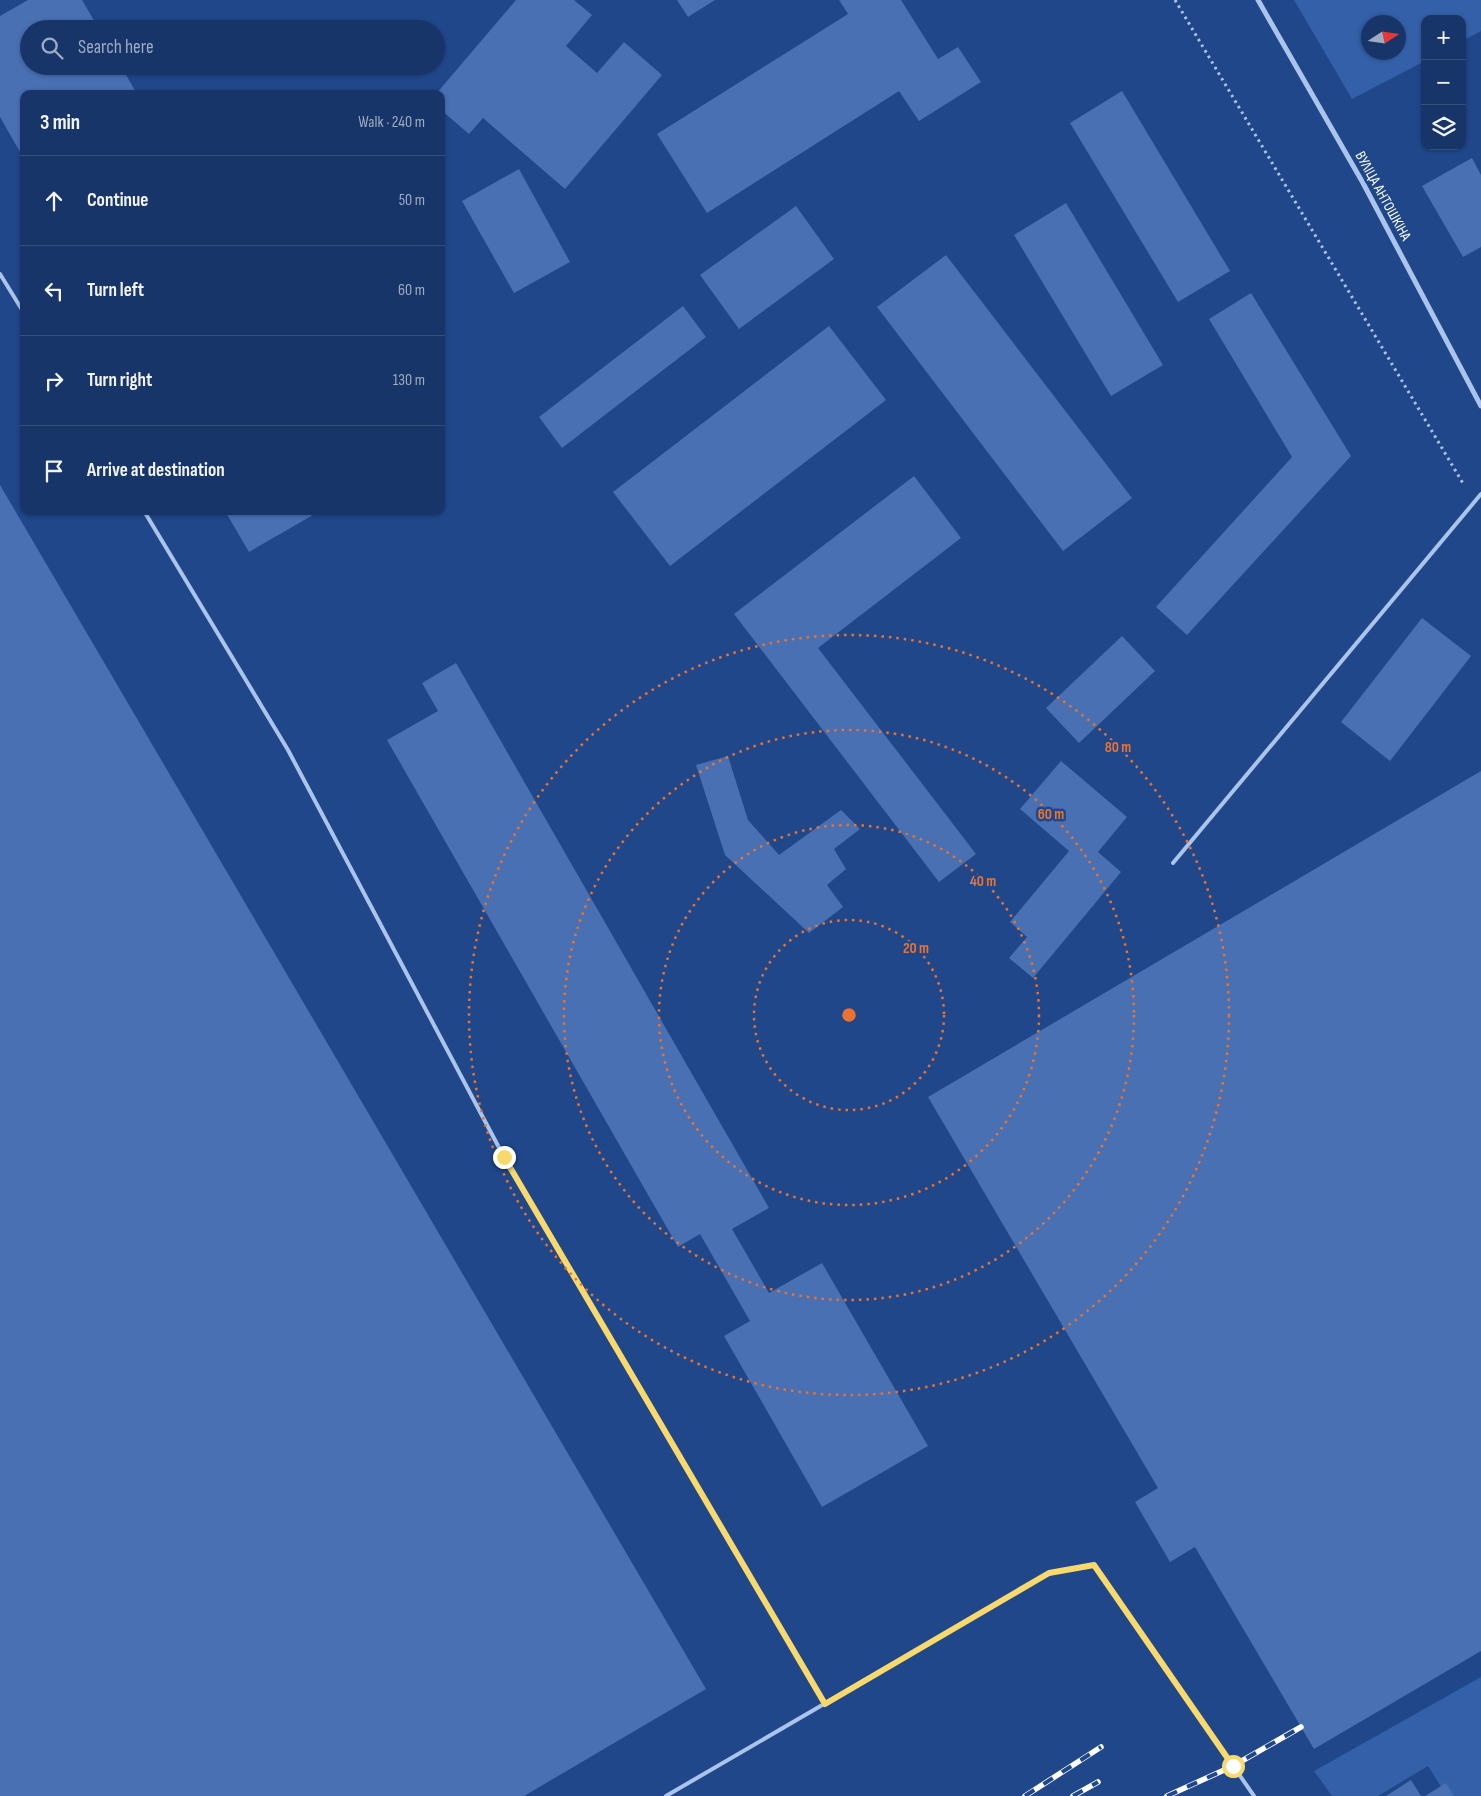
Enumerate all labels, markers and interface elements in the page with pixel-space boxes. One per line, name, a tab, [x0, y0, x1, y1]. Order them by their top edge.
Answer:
north arrow	[1361, 15, 1406, 60]
map controls	[1421, 15, 1466, 150]
button: +	[1421, 15, 1466, 60]
search box	[20, 20, 445, 75]
icon: search	[38, 34, 66, 62]
text: Search here	[78, 36, 154, 59]
button: −	[1421, 60, 1466, 105]
button: layers	[1421, 105, 1466, 150]
text: 3 min	[40, 110, 80, 135]
text: Walk · 240 m	[358, 113, 425, 132]
street label: ВУЛІЦА АНТОШКІНА	[1351, 148, 1416, 245]
icon: ahead	[40, 187, 68, 215]
text: Continue	[87, 189, 148, 212]
text: 50 m	[399, 191, 425, 210]
icon: left	[40, 277, 68, 305]
text: Turn left	[87, 279, 144, 302]
text: 60 m	[398, 281, 425, 300]
icon: right	[40, 367, 68, 395]
text: Turn right	[87, 369, 152, 392]
text: 130 m	[393, 371, 425, 390]
icon: arrive	[40, 457, 68, 485]
text: Arrive at destination	[87, 459, 225, 482]
text: 80 m	[1105, 738, 1131, 757]
text: 60 m	[1038, 805, 1064, 824]
text: 40 m	[970, 872, 996, 891]
text: 20 m	[903, 939, 929, 958]
centre of rings	[840, 1006, 858, 1024]
route end	[493, 1146, 516, 1169]
route start	[1222, 1755, 1245, 1778]

